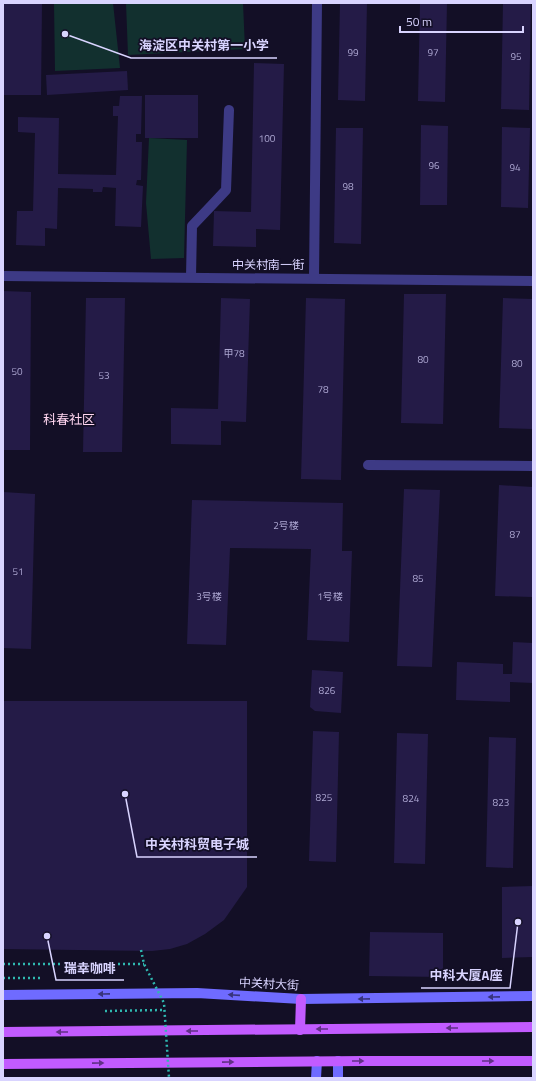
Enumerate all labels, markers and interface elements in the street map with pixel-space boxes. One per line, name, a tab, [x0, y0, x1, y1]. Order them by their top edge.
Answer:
scale bar	[400, 8, 523, 34]
text: 50 m	[406, 12, 432, 31]
callout: 海淀区中关村第一小学	[131, 33, 277, 58]
text: 海淀区中关村第一小学	[139, 35, 269, 55]
house number: 99	[347, 45, 359, 60]
house number: 97	[427, 45, 439, 60]
house number: 95	[510, 49, 522, 64]
house number: 100	[259, 131, 276, 146]
house number: 96	[428, 158, 440, 173]
house number: 94	[509, 160, 521, 175]
house number: 98	[342, 179, 354, 194]
street label: 中关村南一街	[232, 255, 304, 274]
house number: 甲78	[223, 346, 245, 361]
house number: 80	[417, 352, 429, 367]
house number: 80	[511, 356, 523, 371]
house number: 50	[11, 364, 23, 379]
house number: 53	[98, 368, 110, 383]
house number: 78	[317, 382, 329, 397]
district label: 科春社区	[43, 409, 95, 429]
house number: 2号楼	[273, 518, 299, 533]
house number: 87	[509, 527, 521, 542]
house number: 51	[12, 564, 24, 579]
house number: 85	[412, 571, 424, 586]
house number: 3号楼	[196, 589, 222, 604]
house number: 1号楼	[317, 589, 343, 604]
house number: 826	[319, 683, 336, 698]
house number: 825	[316, 790, 333, 805]
house number: 824	[403, 791, 420, 806]
house number: 823	[493, 795, 509, 810]
callout: 中关村科贸电子城	[137, 832, 257, 857]
text: 中关村科贸电子城	[145, 834, 249, 854]
callout: 瑞幸咖啡	[56, 955, 124, 980]
text: 瑞幸咖啡	[64, 958, 116, 978]
callout: 中科大厦A座	[421, 963, 510, 988]
text: 中科大厦A座	[430, 965, 502, 985]
street label: 中关村大街	[239, 972, 299, 995]
one-way arrow	[97, 991, 110, 997]
one-way arrow	[228, 992, 240, 999]
one-way arrow	[487, 994, 500, 1000]
one-way arrow	[357, 996, 370, 1002]
one-way arrow	[445, 1025, 458, 1031]
one-way arrow	[315, 1026, 328, 1032]
one-way arrow	[185, 1028, 198, 1034]
one-way arrow	[55, 1029, 68, 1035]
one-way arrow	[352, 1058, 365, 1064]
one-way arrow	[482, 1058, 495, 1064]
one-way arrow	[222, 1059, 235, 1065]
one-way arrow	[92, 1060, 105, 1066]

